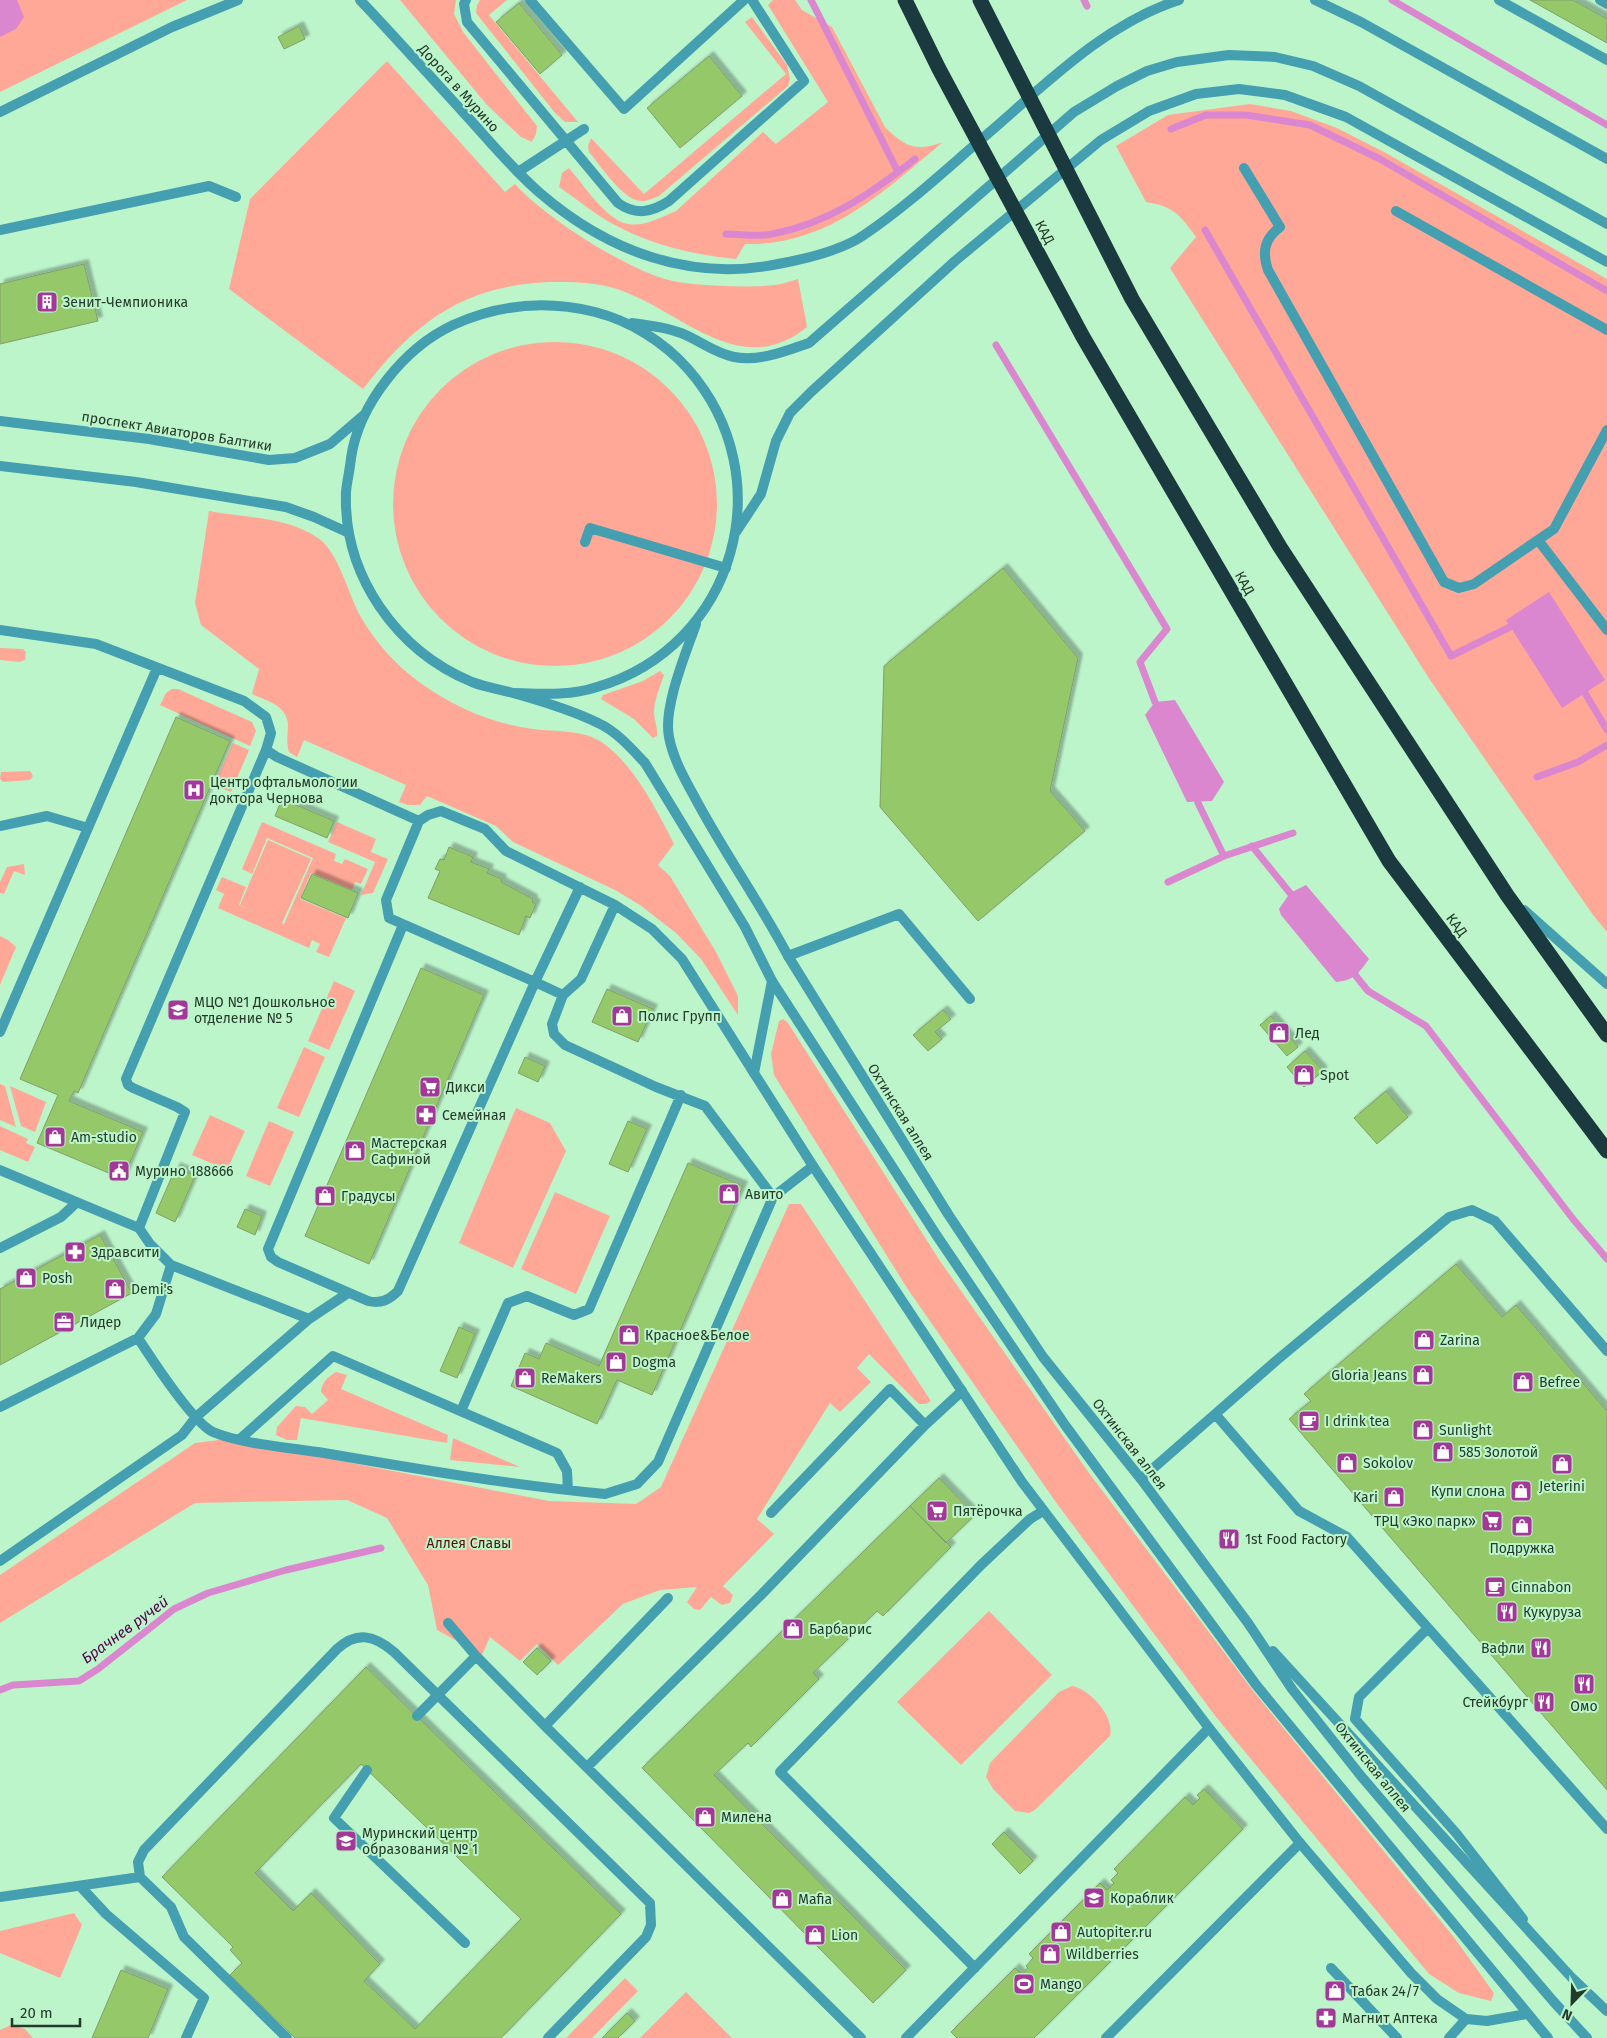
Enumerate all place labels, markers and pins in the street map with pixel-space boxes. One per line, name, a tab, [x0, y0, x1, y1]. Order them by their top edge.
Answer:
building icon: Зенит-Чемпионика	[35, 290, 59, 314]
place label: Зенит-Чемпионика	[63, 294, 188, 311]
place label: Центр офтальмологии доктора Чернова	[210, 774, 358, 807]
hospital icon: Центр офтальмологии доктора Чернова	[182, 778, 206, 802]
place label: МЦО №1 Дошкольное отделение № 5	[194, 994, 335, 1027]
school or university icon: МЦО №1 Дошкольное отделение № 5	[166, 998, 190, 1022]
shop icon: Полис Групп	[610, 1004, 634, 1028]
place label: Полис Групп	[638, 1008, 721, 1025]
shop icon: Лед	[1267, 1021, 1291, 1045]
place label: Лед	[1295, 1025, 1320, 1042]
shop icon: Spot	[1292, 1063, 1316, 1087]
place label: Spot	[1320, 1067, 1350, 1084]
supermarket icon: Дикси	[418, 1075, 442, 1099]
place label: Дикси	[445, 1079, 485, 1096]
pharmacy icon: Семейная	[414, 1103, 438, 1127]
place label: Семейная	[442, 1107, 506, 1124]
shop icon: Am-studio	[43, 1125, 67, 1149]
place label: Am-studio	[71, 1129, 137, 1146]
place label: Мастерская Сафиной	[371, 1135, 447, 1168]
shop icon: Мастерская Сафиной	[343, 1139, 367, 1163]
public building icon: Мурино 188666	[107, 1159, 131, 1183]
place label: Мурино 188666	[135, 1163, 234, 1180]
shop icon: Авито	[717, 1182, 741, 1206]
shop icon: Градусы	[313, 1184, 337, 1208]
place label: Авито	[745, 1186, 783, 1203]
place label: Градусы	[341, 1188, 396, 1205]
pharmacy icon: Здравсити	[63, 1240, 87, 1264]
place label: Здравсити	[91, 1244, 160, 1261]
shop icon: Posh	[14, 1266, 38, 1290]
place label: Posh	[42, 1270, 73, 1287]
shop icon: Demi's	[103, 1277, 127, 1301]
place label: Demi's	[131, 1281, 174, 1298]
office icon: Лидер	[52, 1310, 76, 1334]
place label: Лидер	[80, 1314, 121, 1331]
shop icon: Красное&Белое	[617, 1323, 641, 1347]
place label: Красное&Белое	[645, 1327, 750, 1344]
shop icon: Zarina	[1412, 1328, 1436, 1352]
place label: Zarina	[1440, 1332, 1480, 1349]
shop icon: Dogma	[604, 1350, 628, 1374]
place label: Dogma	[632, 1354, 676, 1371]
shop icon: Gloria Jeans	[1411, 1363, 1435, 1387]
shop icon: ReMakers	[513, 1366, 537, 1390]
place label: Gloria Jeans	[1331, 1367, 1407, 1384]
place label: ReMakers	[541, 1370, 602, 1387]
shop icon: Befree	[1511, 1370, 1535, 1394]
place label: Befree	[1539, 1374, 1580, 1391]
cafe icon: I drink tea	[1297, 1409, 1321, 1433]
place label: I drink tea	[1325, 1413, 1390, 1430]
shop icon: Sunlight	[1411, 1418, 1435, 1442]
place label: Sunlight	[1439, 1422, 1493, 1439]
shop icon: 585 Золотой	[1431, 1440, 1455, 1464]
place label: 585 Золотой	[1459, 1444, 1538, 1461]
shop icon: Sokolov	[1335, 1451, 1359, 1475]
shop icon: Jeterini	[1550, 1452, 1574, 1476]
place label: Sokolov	[1363, 1455, 1413, 1472]
place label: Jeterini	[1539, 1478, 1585, 1495]
shop icon: Купи слона	[1509, 1479, 1533, 1503]
place label: Купи слона	[1431, 1483, 1505, 1500]
shop icon: Kari	[1382, 1485, 1406, 1509]
place label: Kari	[1353, 1489, 1378, 1506]
supermarket icon: Пятёрочка	[925, 1499, 949, 1523]
place label: Пятёрочка	[953, 1503, 1023, 1520]
supermarket icon: ТРЦ «Эко парк»	[1480, 1509, 1504, 1533]
place label: ТРЦ «Эко парк»	[1374, 1513, 1476, 1530]
shop icon: Подружка	[1510, 1514, 1534, 1538]
restaurant icon: 1st Food Factory	[1217, 1527, 1241, 1551]
place label: 1st Food Factory	[1245, 1531, 1347, 1548]
place label: Подружка	[1489, 1540, 1555, 1557]
cafe icon: Cinnabon	[1483, 1575, 1507, 1599]
place label: Cinnabon	[1511, 1579, 1572, 1596]
restaurant icon: Кукуруза	[1495, 1600, 1519, 1624]
place label: Кукуруза	[1523, 1604, 1582, 1621]
shop icon: Барбарис	[781, 1617, 805, 1641]
place label: Барбарис	[809, 1621, 872, 1638]
restaurant icon: Вафли	[1529, 1636, 1553, 1660]
place label: Вафли	[1481, 1640, 1525, 1657]
restaurant icon: Омо	[1572, 1672, 1596, 1696]
restaurant icon: Стейкбург	[1532, 1690, 1556, 1714]
place label: Стейкбург	[1462, 1694, 1528, 1711]
place label: Омо	[1570, 1698, 1598, 1715]
shop icon: Милена	[693, 1805, 717, 1829]
place label: Милена	[721, 1809, 772, 1826]
place label: Муринский центр образования № 1	[362, 1825, 478, 1858]
school or university icon: Муринский центр образования № 1	[334, 1829, 358, 1853]
school or university icon: Кораблик	[1082, 1886, 1106, 1910]
shop icon: Mafia	[770, 1887, 794, 1911]
place label: Кораблик	[1110, 1890, 1174, 1907]
place label: Mafia	[798, 1891, 832, 1908]
shop icon: Autopiter.ru	[1049, 1920, 1073, 1944]
shop icon: Lion	[803, 1923, 827, 1947]
place label: Autopiter.ru	[1077, 1924, 1152, 1941]
place label: Lion	[831, 1927, 858, 1944]
shop icon: Wildberries	[1038, 1942, 1062, 1966]
place label: Wildberries	[1066, 1946, 1139, 1963]
sports icon: Mango	[1012, 1972, 1036, 1996]
place label: Mango	[1040, 1976, 1082, 1993]
shop icon: Табак 24/7	[1323, 1979, 1347, 2003]
place label: Табак 24/7	[1351, 1983, 1419, 2000]
pharmacy icon: Магнит Аптека	[1314, 2006, 1338, 2030]
place label: Магнит Аптека	[1342, 2010, 1438, 2027]

